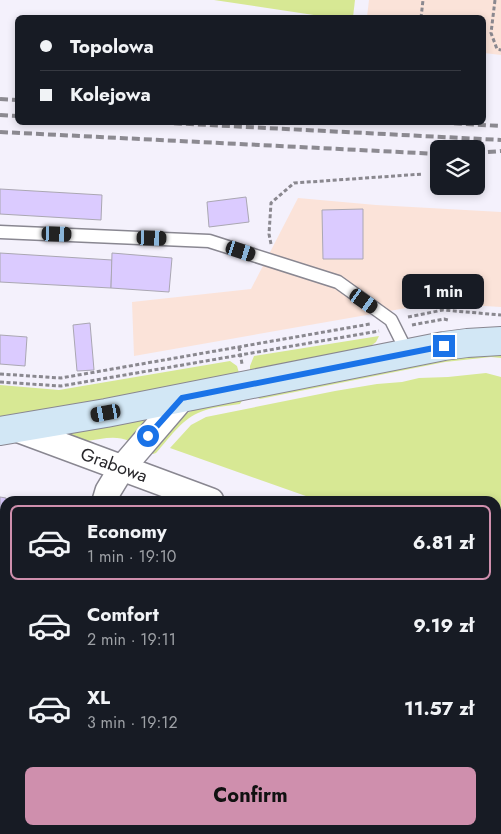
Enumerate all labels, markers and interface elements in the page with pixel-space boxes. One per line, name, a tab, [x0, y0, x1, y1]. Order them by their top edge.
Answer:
text: Topolowa	[70, 33, 154, 60]
text: Kolejowa	[70, 81, 151, 108]
map controls	[430, 140, 485, 195]
button: layers	[430, 140, 485, 195]
car	[41, 226, 72, 242]
car	[136, 230, 167, 246]
car	[224, 239, 257, 263]
callout: 1 min	[403, 274, 485, 308]
text: 1 min	[423, 280, 463, 303]
car	[347, 286, 380, 316]
route end	[433, 335, 455, 357]
car	[89, 403, 122, 423]
route start	[137, 425, 159, 447]
street label: Grabowa	[77, 441, 151, 489]
text: Economy	[87, 518, 167, 545]
icon: car	[27, 520, 72, 565]
text: 6.81 zł	[413, 529, 474, 556]
text: 1 min · 19:10	[87, 545, 176, 568]
text: Comfort	[87, 601, 159, 628]
icon: car	[27, 603, 72, 648]
text: 9.19 zł	[413, 612, 474, 639]
text: 2 min · 19:11	[87, 628, 176, 651]
text: XL	[87, 684, 110, 711]
icon: car	[27, 686, 72, 731]
text: 11.57 zł	[404, 695, 474, 722]
text: 3 min · 19:12	[87, 711, 178, 734]
button: Confirm	[25, 767, 476, 825]

